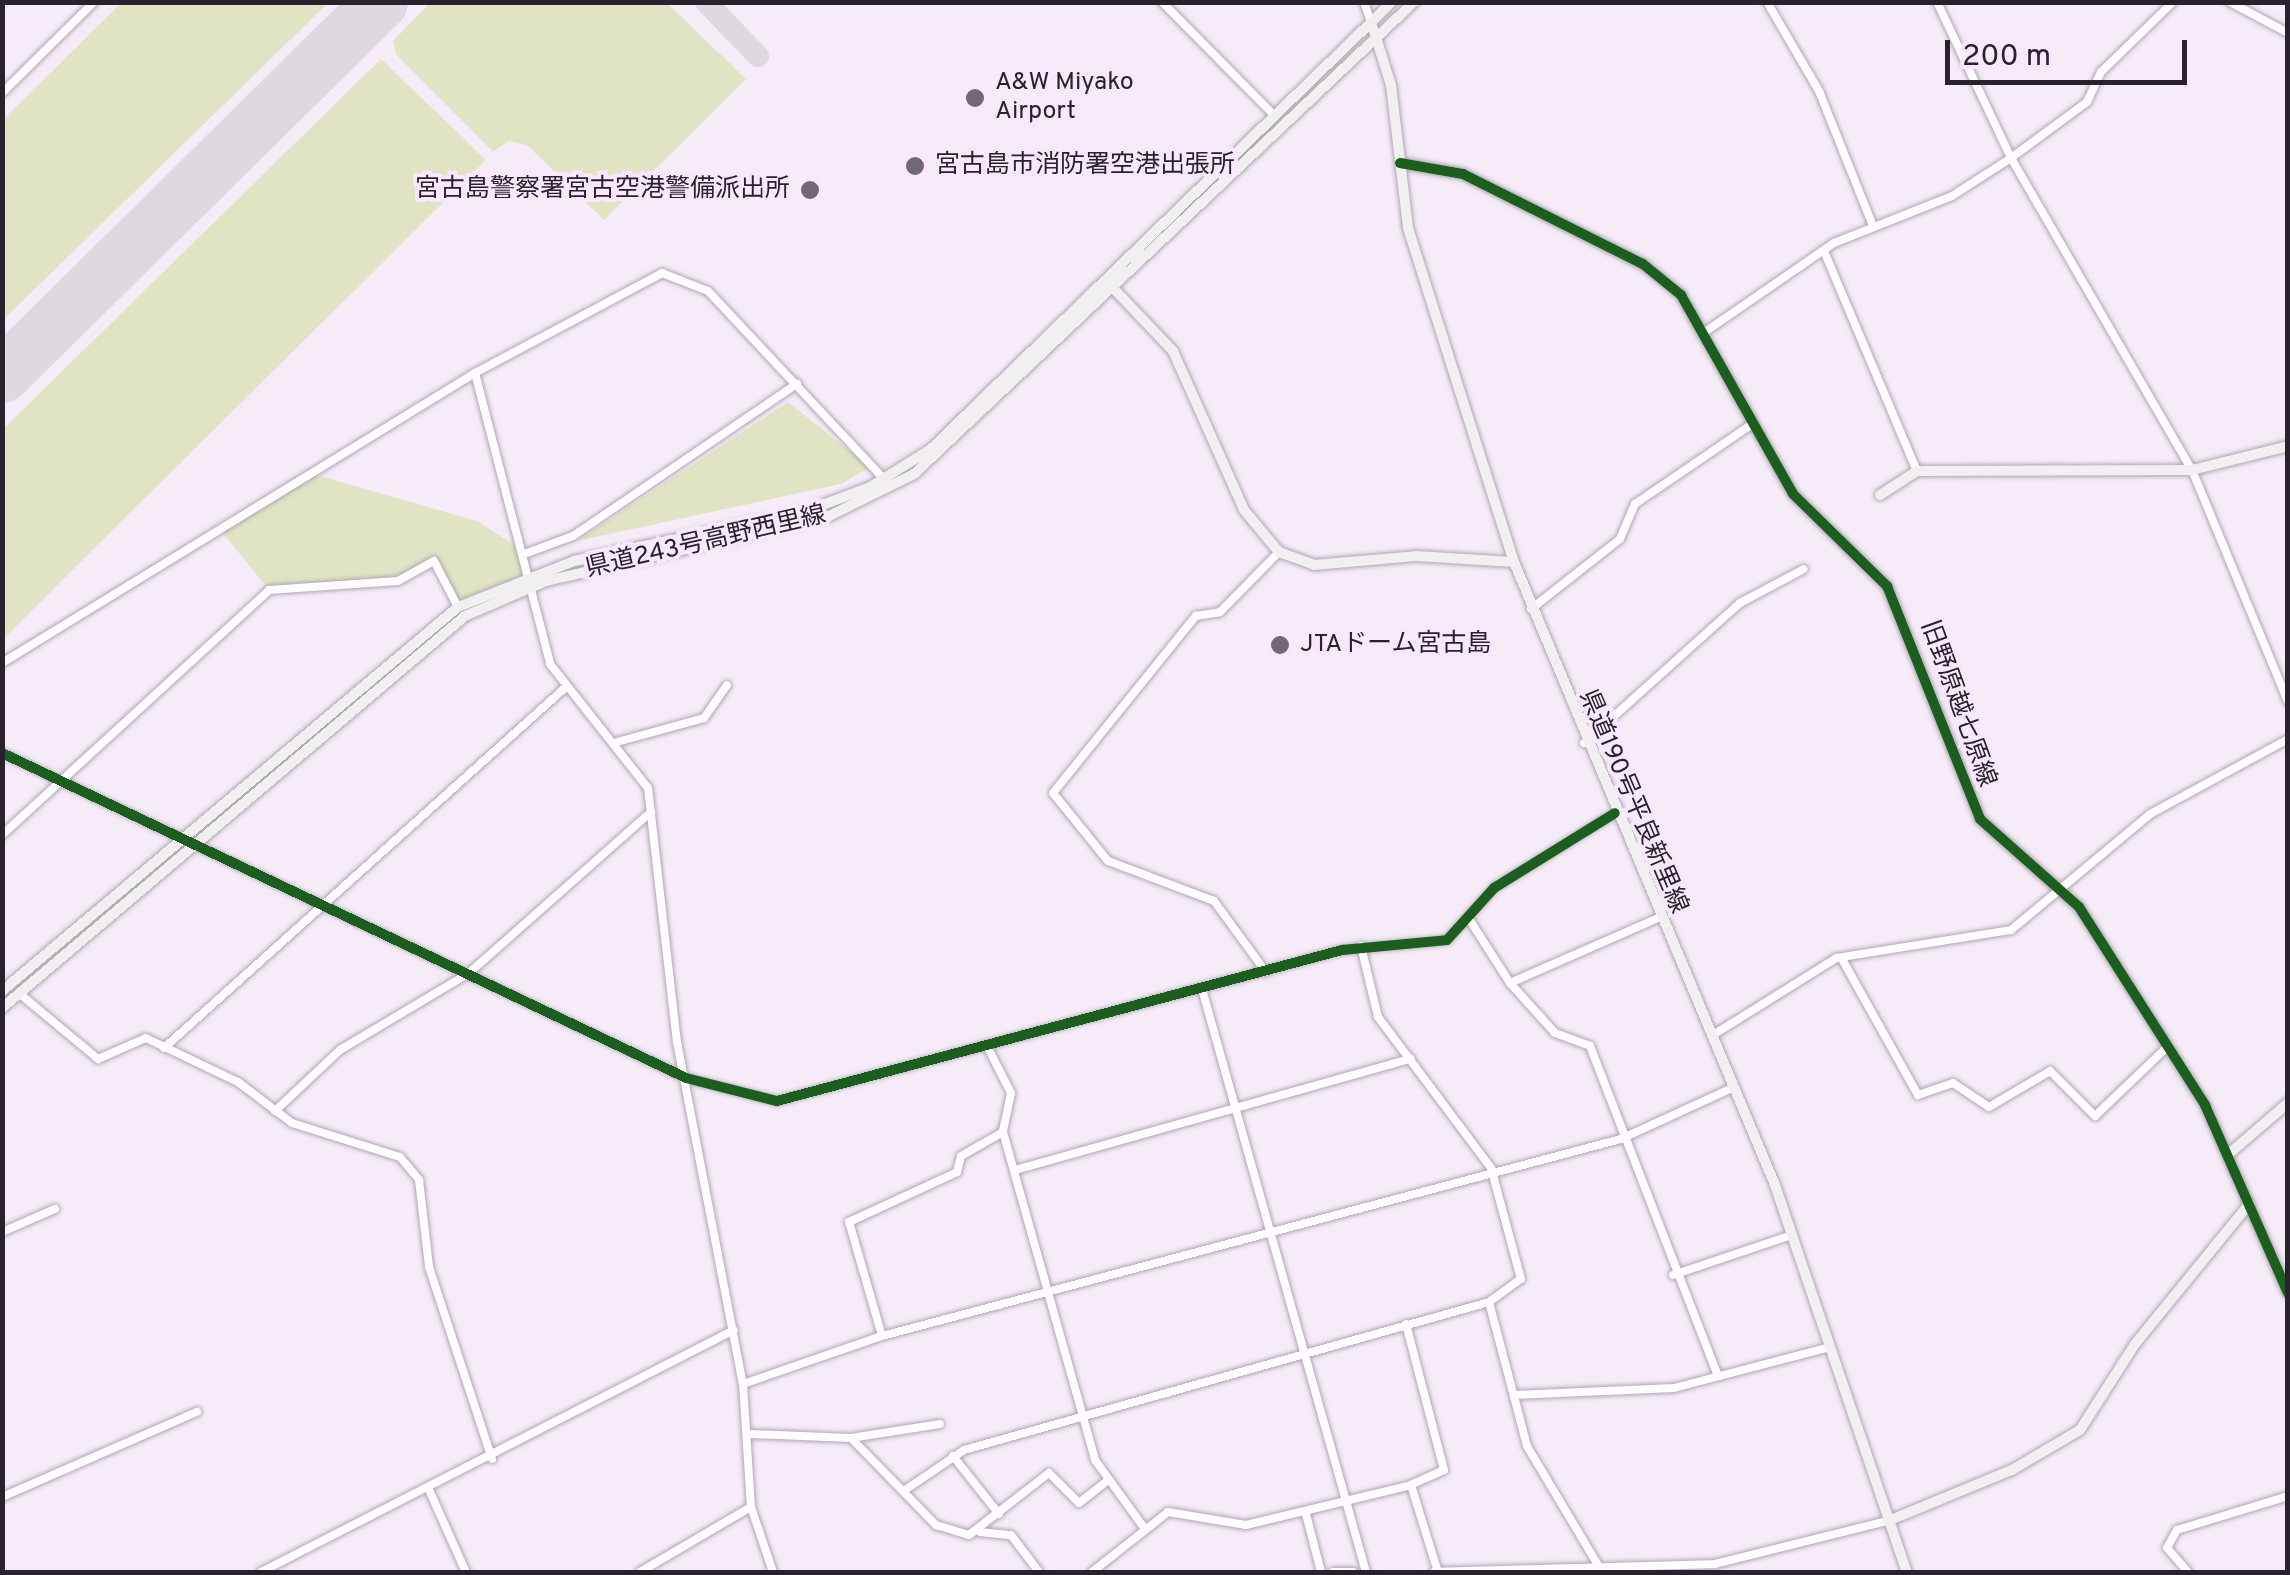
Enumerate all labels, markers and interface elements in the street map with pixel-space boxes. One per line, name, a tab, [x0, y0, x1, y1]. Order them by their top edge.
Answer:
scale bar	[1950, 20, 2192, 82]
text: 200 m	[1962, 39, 2051, 76]
place label: A&W Miyako Airport	[995, 69, 1134, 128]
marker: A&W Miyako Airport	[964, 87, 986, 109]
place label: 宮古島市消防署空港出張所	[935, 151, 1235, 181]
marker: 宮古島市消防署空港出張所	[904, 155, 926, 177]
place label: 宮古島警察署宮古空港警備派出所	[415, 175, 790, 205]
marker: 宮古島警察署宮古空港警備派出所	[799, 179, 821, 201]
street label: 県道243号高野西里線	[583, 501, 829, 585]
street label: 旧野原越七原線	[1913, 617, 2001, 791]
place label: JTAドーム宮古島	[1300, 630, 1492, 660]
marker: JTAドーム宮古島	[1269, 634, 1291, 656]
street label: 県道190号平良新里線	[1571, 686, 1693, 918]

